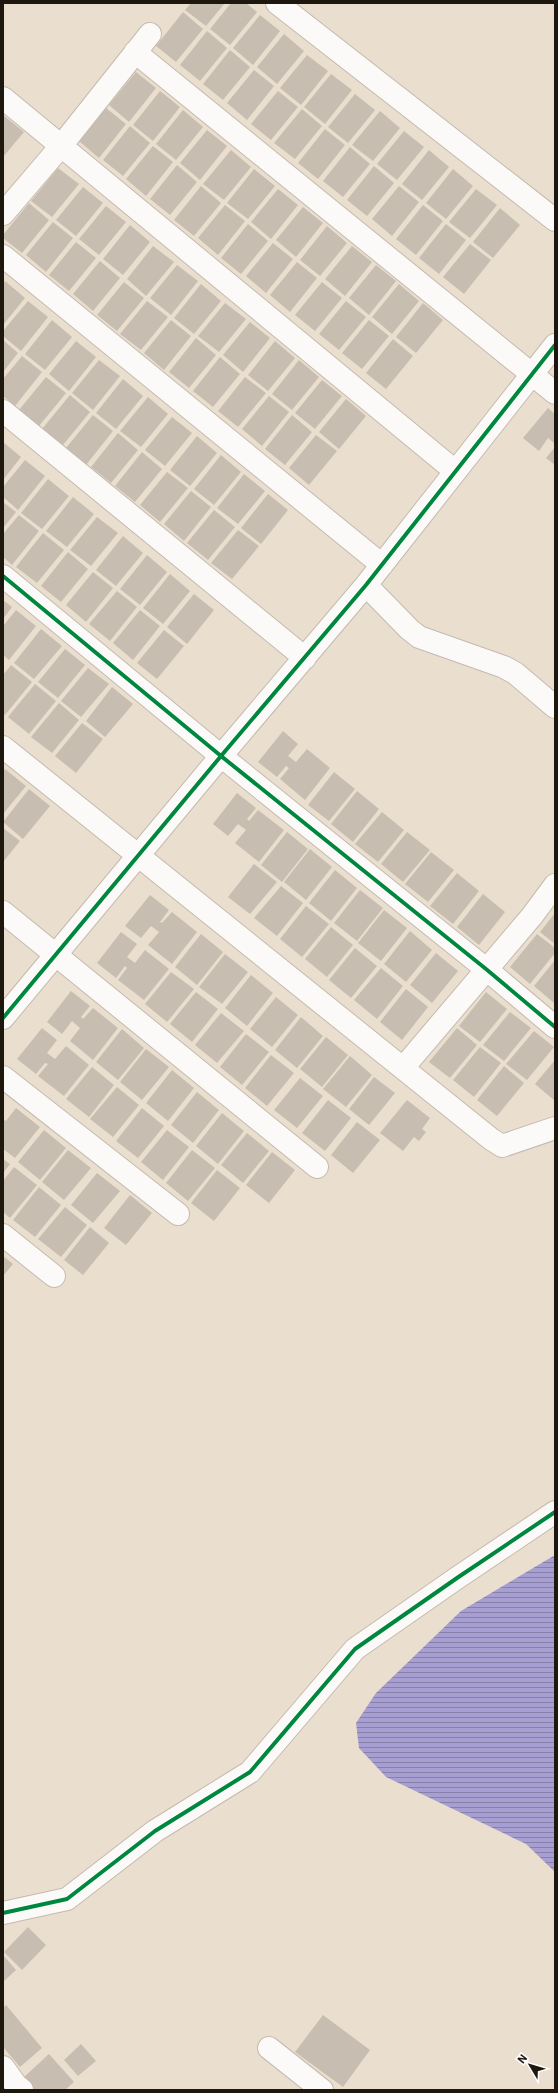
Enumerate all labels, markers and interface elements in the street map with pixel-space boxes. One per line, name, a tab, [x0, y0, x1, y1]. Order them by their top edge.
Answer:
north arrow	[510, 2045, 550, 2085]
text: N	[515, 2052, 530, 2066]

